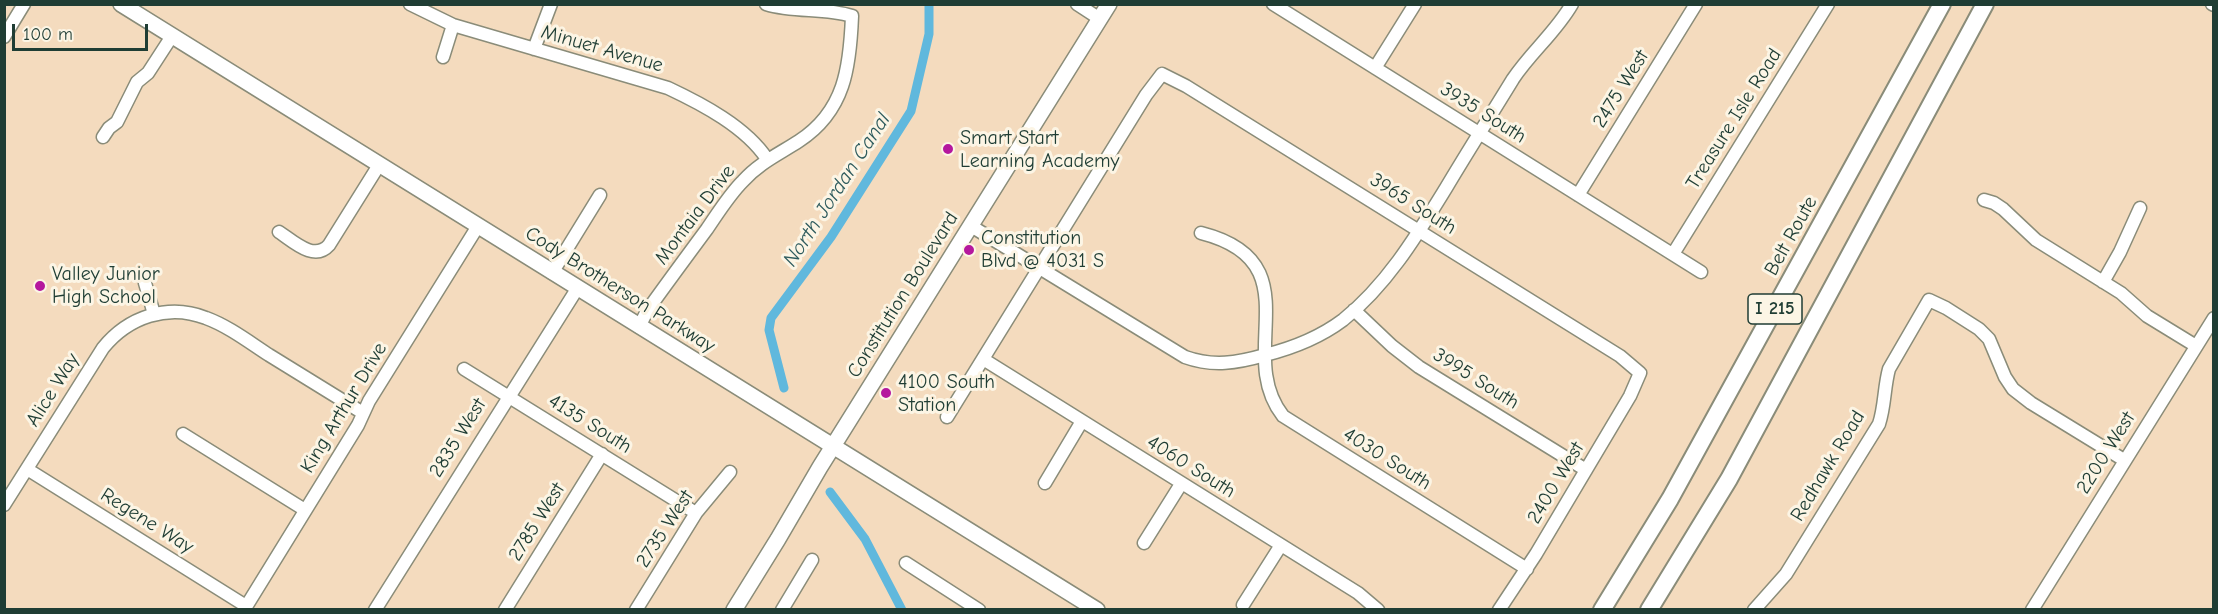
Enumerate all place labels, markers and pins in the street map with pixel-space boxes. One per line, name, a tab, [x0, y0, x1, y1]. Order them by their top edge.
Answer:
place label: Smart Start Learning Academy	[960, 126, 1120, 173]
marker: Smart Start Learning Academy	[941, 142, 955, 156]
place label: Constitution Blvd @ 4031 S	[981, 226, 1104, 273]
marker: Constitution Blvd @ 4031 S	[962, 243, 976, 257]
place label: Valley Junior High School	[52, 262, 160, 309]
marker: Valley Junior High School	[33, 279, 47, 293]
place label: 4100 South Station	[898, 370, 995, 417]
marker: 4100 South Station	[879, 386, 893, 400]

